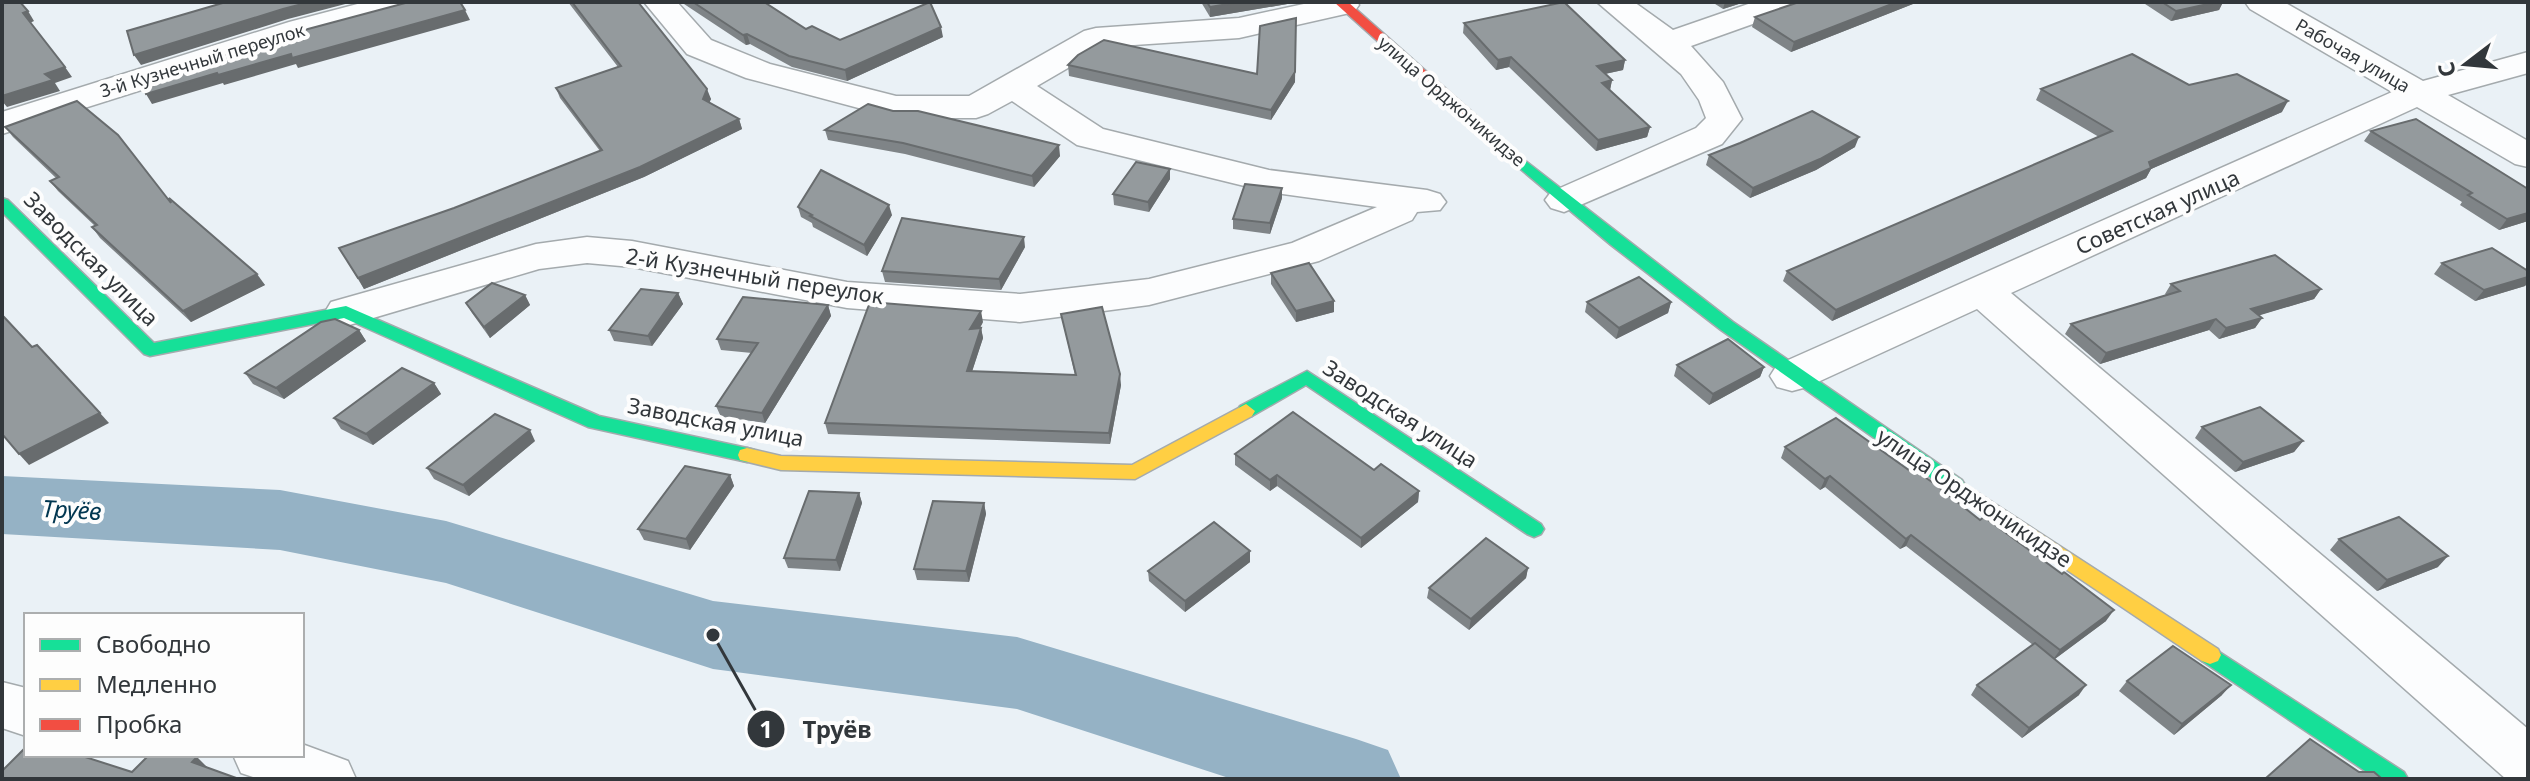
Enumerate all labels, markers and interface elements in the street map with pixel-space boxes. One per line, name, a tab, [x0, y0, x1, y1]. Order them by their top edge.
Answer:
street label: Рабочая улица	[2291, 13, 2415, 97]
street label: 3-й Кузнечный переулок	[97, 17, 308, 103]
north arrow	[2426, 24, 2506, 104]
street label: улица Орджоникидзе	[1373, 30, 1531, 172]
text: С	[2429, 59, 2462, 81]
street label: Советская улица	[2070, 161, 2244, 261]
street label: Заводская улица	[18, 184, 166, 332]
street label: 2-й Кузнечный переулок	[624, 240, 886, 310]
street label: Заводская улица	[1318, 352, 1484, 474]
street label: Заводская улица	[625, 389, 807, 453]
street label: улица Орджоникидзе	[1872, 420, 2078, 574]
water label: Труёв	[41, 491, 103, 527]
legend	[24, 613, 304, 757]
text: Свободно	[96, 627, 211, 660]
text: Медленно	[96, 667, 217, 700]
callout: Труёв	[746, 705, 887, 753]
text: Пробка	[96, 707, 182, 740]
text: 1	[759, 712, 773, 745]
text: Труёв	[803, 712, 871, 745]

